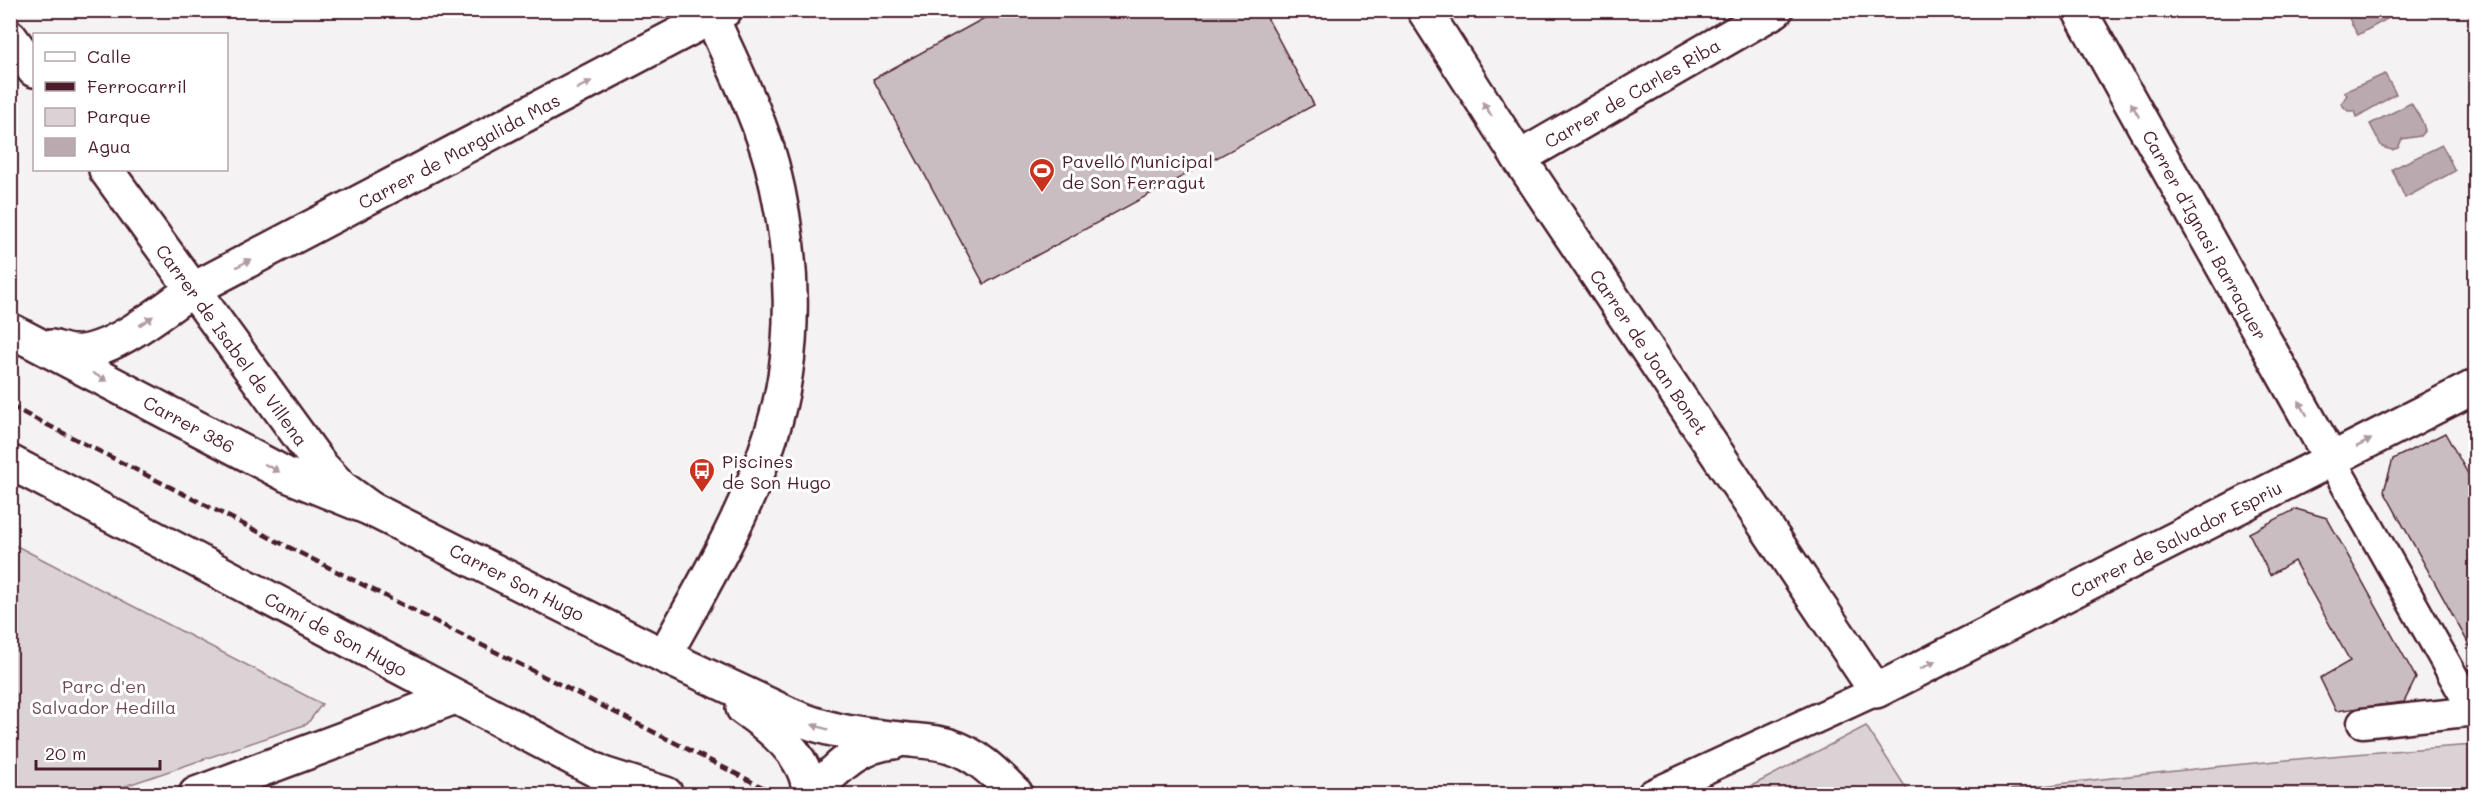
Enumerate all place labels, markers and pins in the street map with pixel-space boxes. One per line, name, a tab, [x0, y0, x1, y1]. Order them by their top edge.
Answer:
place label: Pavelló Municipal de Son Ferragut	[1062, 149, 1213, 194]
sports icon: Pavelló Municipal de Son Ferragut	[1027, 156, 1057, 194]
place label: Piscines de Son Hugo	[722, 449, 831, 494]
bus stop icon: Piscines de Son Hugo	[687, 456, 717, 494]

